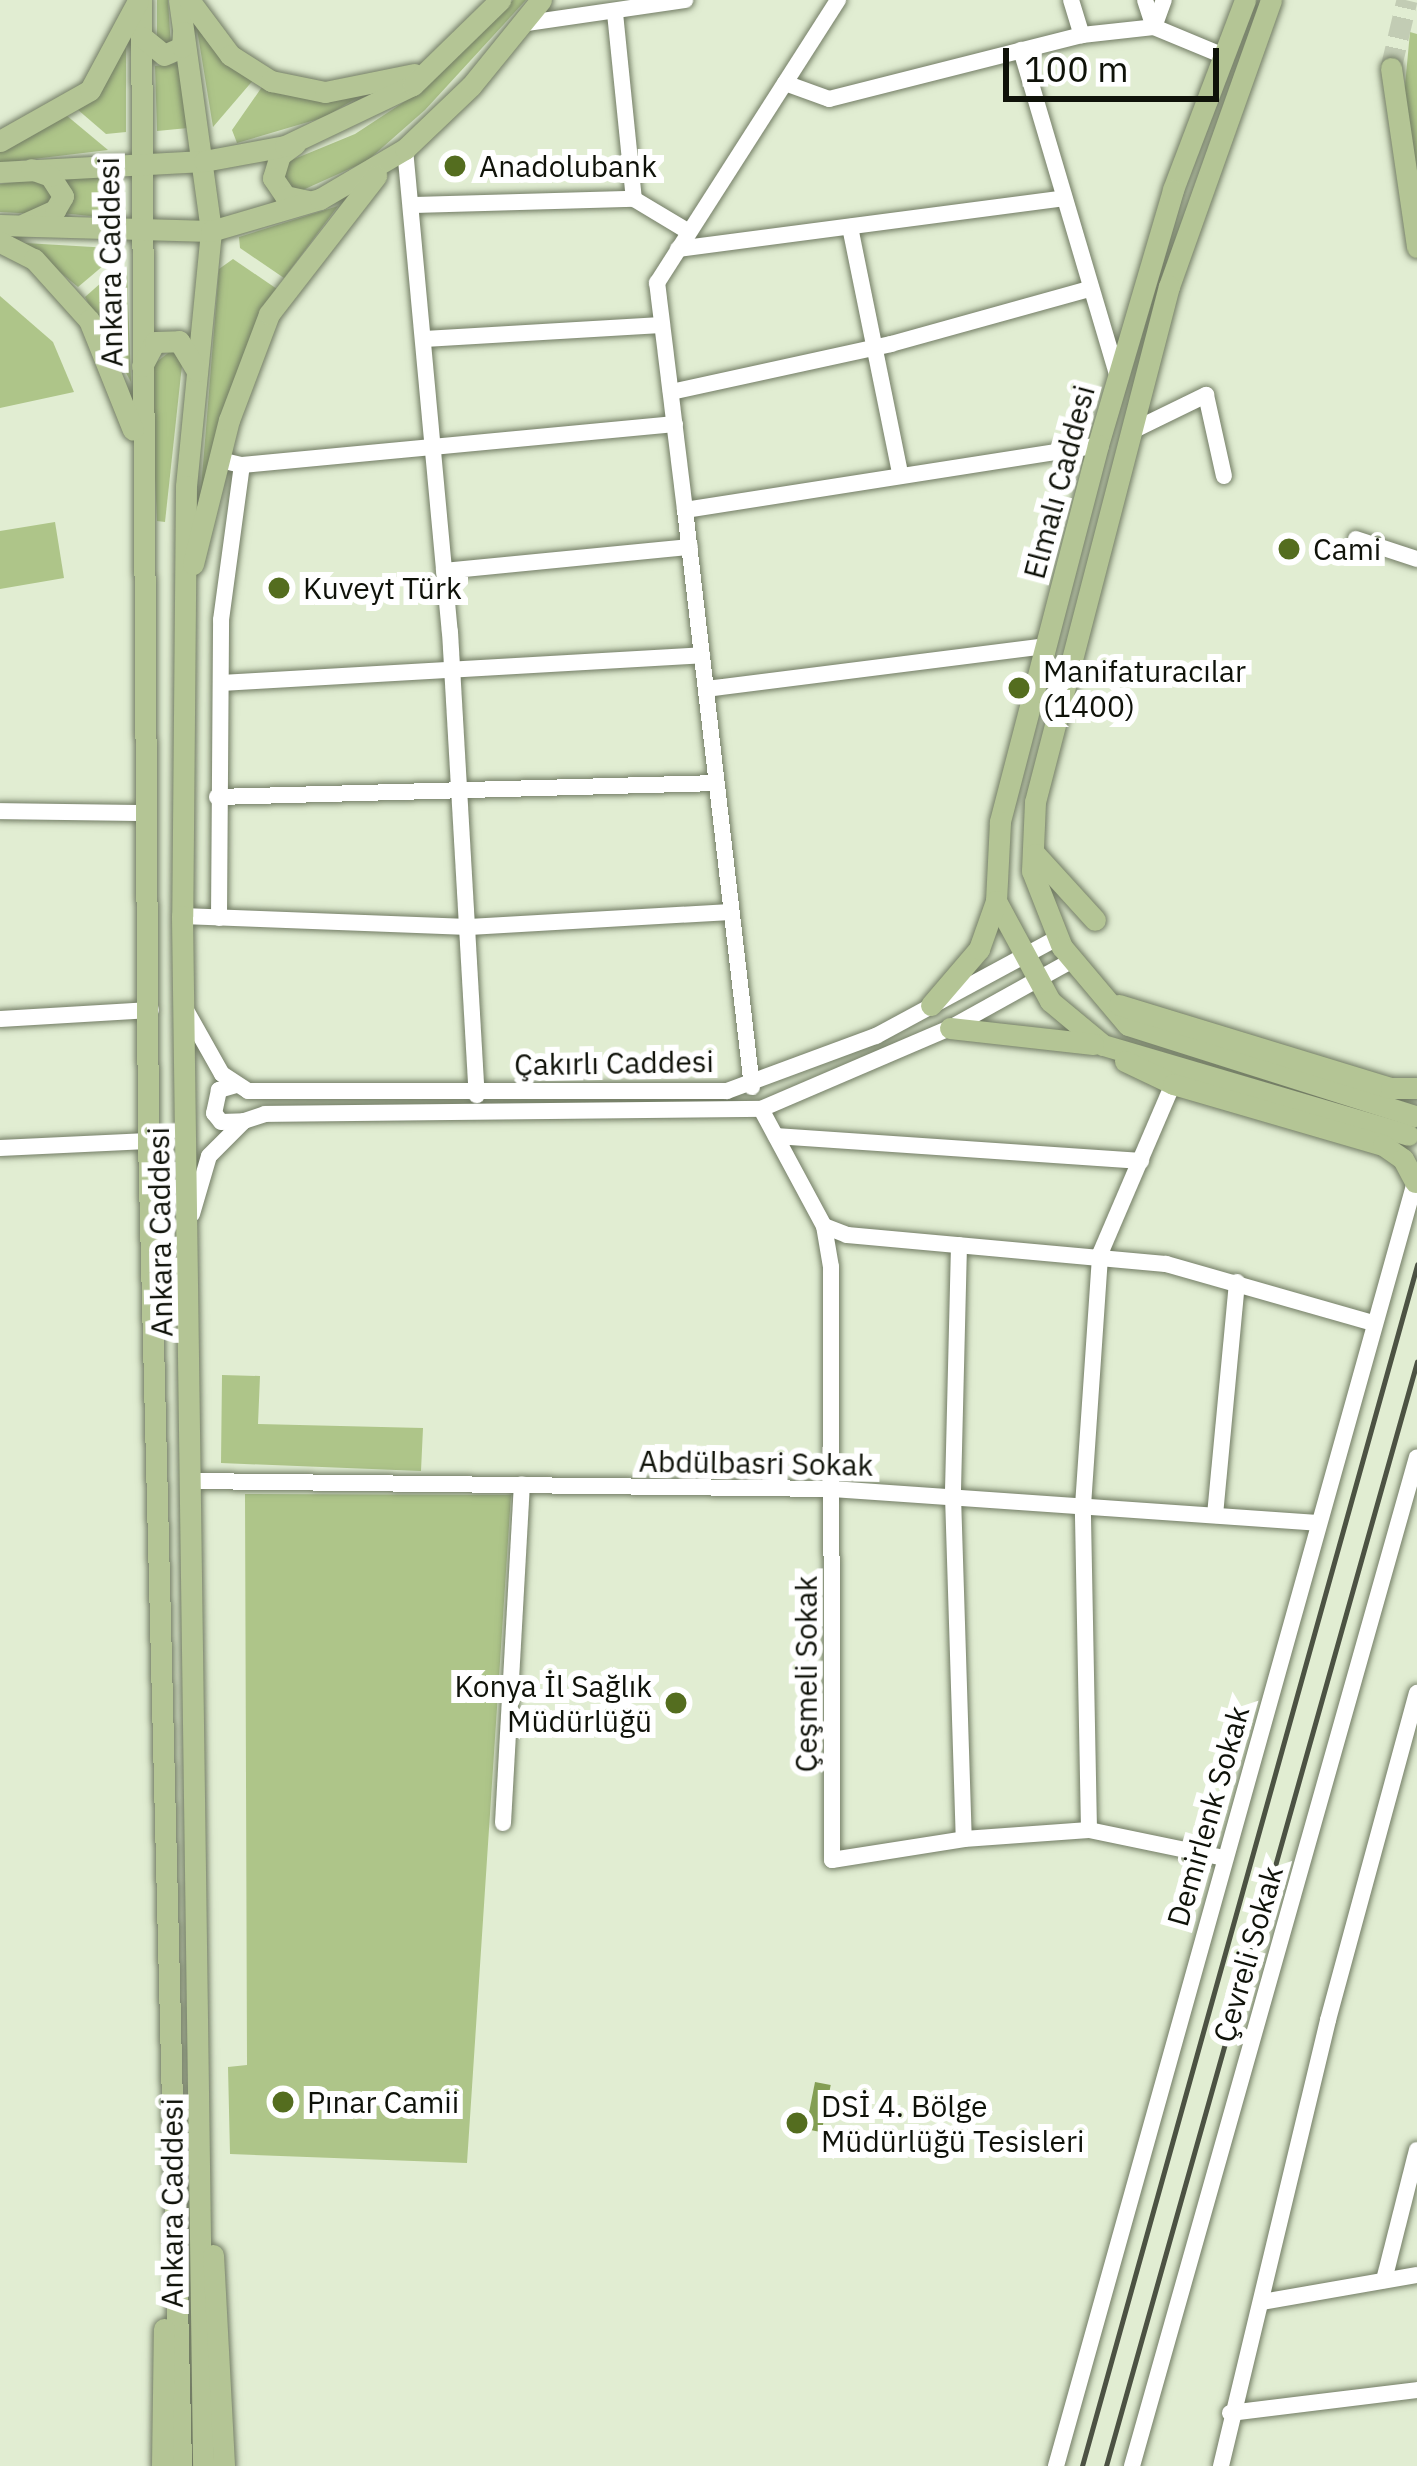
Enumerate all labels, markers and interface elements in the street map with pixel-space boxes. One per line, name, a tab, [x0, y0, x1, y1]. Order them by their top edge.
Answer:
scale bar	[1009, 24, 1225, 98]
text: 100 m	[1024, 45, 1129, 92]
place label: Anadolubank	[479, 148, 657, 184]
marker: Anadolubank	[442, 153, 468, 179]
street label: Ankara Caddesi	[90, 157, 130, 367]
street label: Elmalı Caddesi	[1016, 381, 1102, 583]
place label: Cami	[1313, 531, 1381, 567]
marker: Cami	[1276, 536, 1302, 562]
place label: Kuveyt Türk	[303, 570, 462, 606]
marker: Kuveyt Türk	[266, 575, 292, 601]
place label: Manifaturacılar (1400)	[1043, 653, 1246, 724]
marker: Manifaturacılar (1400)	[1006, 675, 1032, 701]
street label: Çakırlı Caddesi	[514, 1043, 714, 1083]
street label: Ankara Caddesi	[140, 1127, 180, 1337]
street label: Abdülbasri Sokak	[638, 1443, 874, 1483]
street label: Çeşmeli Sokak	[788, 1576, 824, 1772]
place label: Konya İl Sağlık Müdürlüğü	[454, 1668, 652, 1738]
marker: Konya İl Sağlık Müdürlüğü	[663, 1690, 689, 1716]
street label: Demirlenk Sokak	[1159, 1702, 1257, 1930]
street label: Çevreli Sokak	[1206, 1862, 1290, 2046]
place label: Pınar Camii	[307, 2084, 459, 2120]
place label: DSİ 4. Bölge Müdürlüğü Tesisleri	[821, 2088, 1085, 2158]
marker: Pınar Camii	[270, 2089, 296, 2115]
street label: Ankara Caddesi	[154, 2098, 190, 2308]
marker: DSİ 4. Bölge Müdürlüğü Tesisleri	[784, 2110, 810, 2136]

